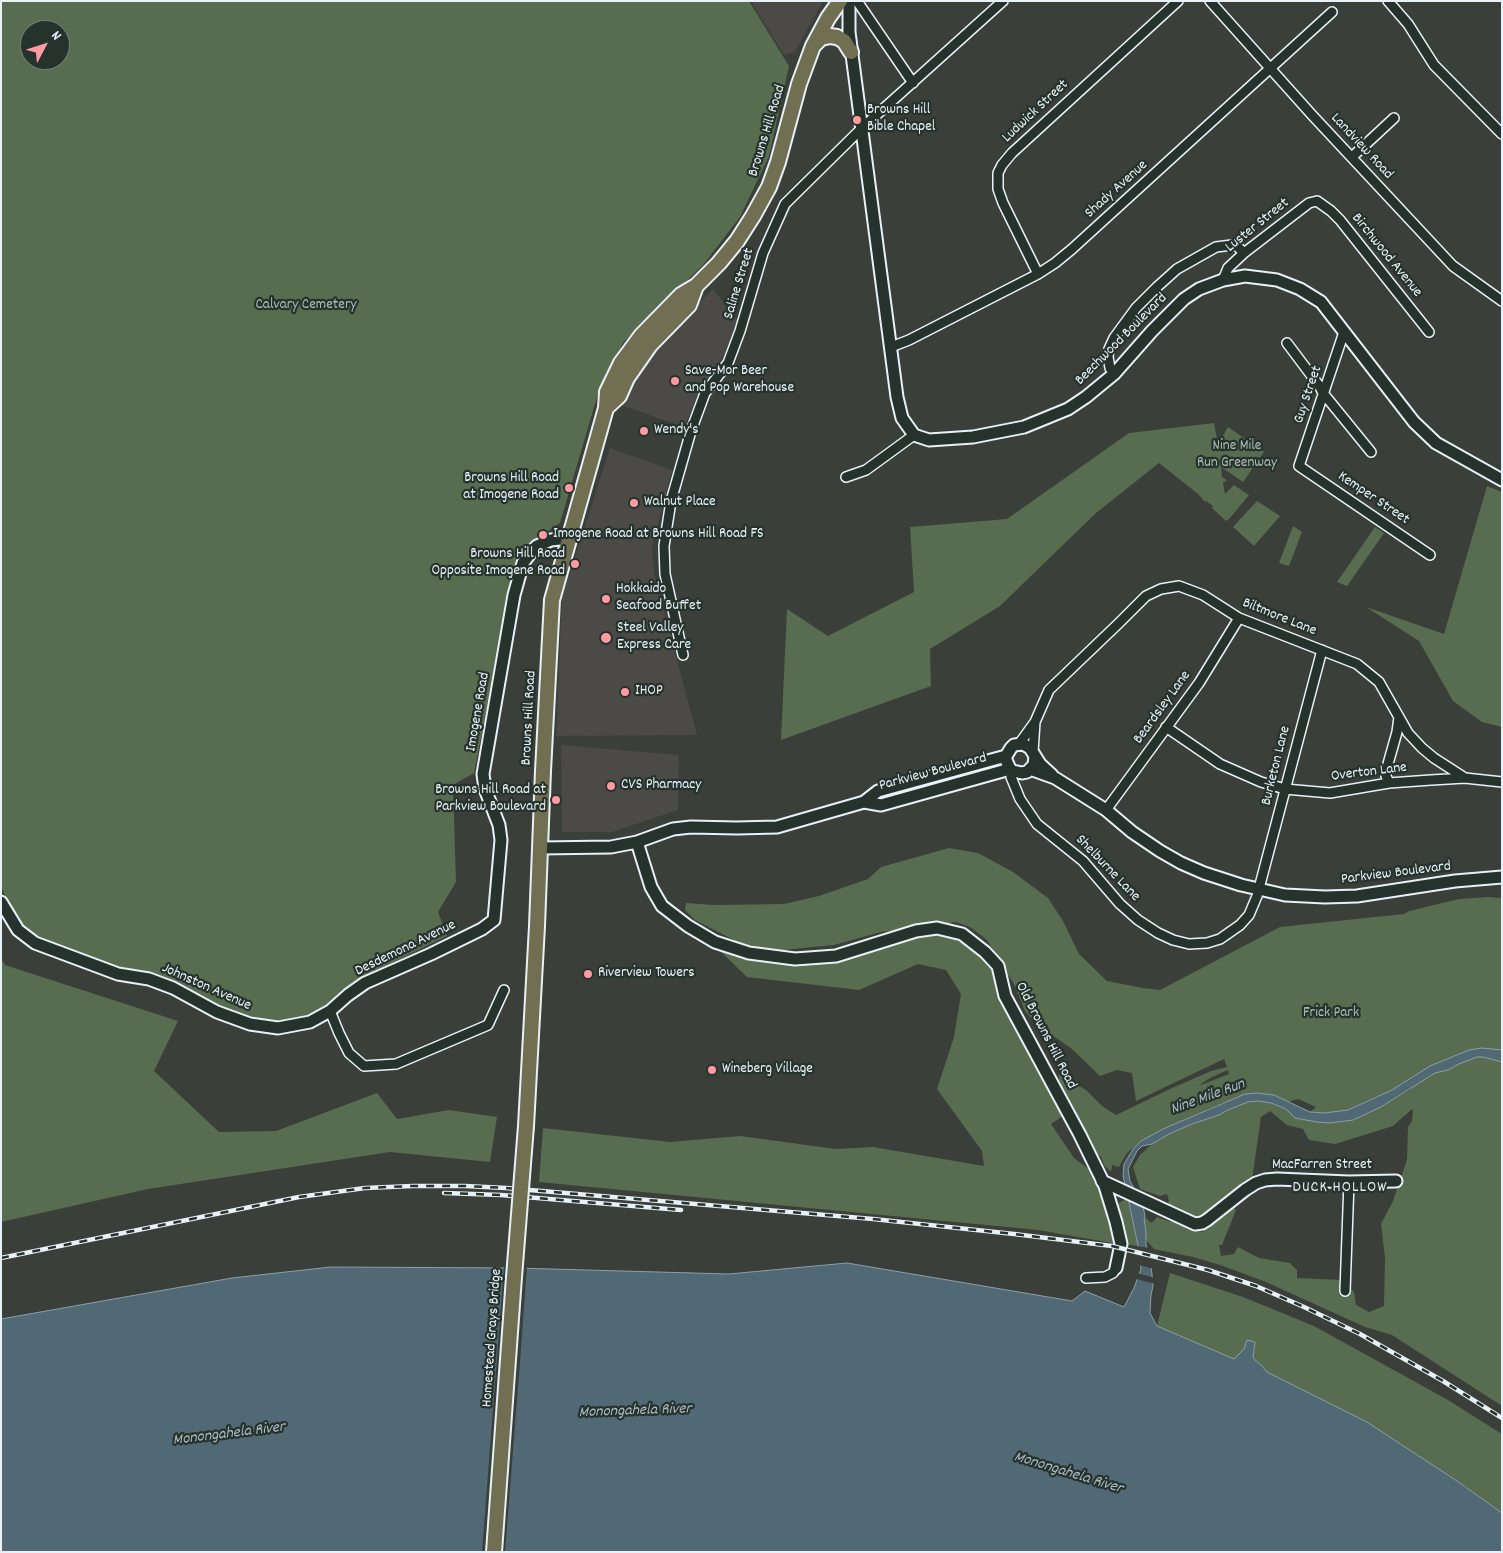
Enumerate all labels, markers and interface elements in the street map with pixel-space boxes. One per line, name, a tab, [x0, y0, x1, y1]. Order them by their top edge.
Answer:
north arrow	[20, 20, 70, 70]
text: N	[46, 27, 66, 45]
street label: Ludwick Street	[999, 77, 1073, 147]
street label: Browns Hill Road	[746, 83, 790, 179]
place label: Browns Hill Bible Chapel	[867, 102, 935, 137]
street label: Landview Road	[1326, 110, 1396, 184]
marker: Browns Hill Bible Chapel	[851, 114, 863, 126]
street label: Shady Avenue	[1082, 157, 1152, 223]
street label: Luster Street	[1223, 195, 1293, 257]
street label: Birchwood Avenue	[1347, 210, 1425, 302]
street label: Saline Street	[721, 246, 759, 322]
street label: Beechwood Boulevard	[1072, 290, 1172, 390]
park label: Calvary Cemetery	[255, 297, 357, 315]
place label: Save-Mor Beer and Pop Warehouse	[685, 363, 794, 398]
street label: Guy Street	[1291, 364, 1327, 426]
marker: Save-Mor Beer and Pop Warehouse	[669, 375, 681, 387]
place label: Wendy's	[654, 422, 699, 440]
marker: Wendy's	[638, 425, 650, 437]
park label: Nine Mile Run Greenway	[1197, 438, 1277, 473]
street label: Kemper Street	[1334, 468, 1412, 530]
place label: Browns Hill Road at Imogene Road	[463, 470, 559, 505]
marker: Browns Hill Road at Imogene Road	[563, 482, 575, 494]
place label: Walnut Place	[644, 494, 716, 512]
marker: Walnut Place	[628, 497, 640, 509]
place label: Imogene Road at Browns Hill Road FS	[553, 526, 764, 544]
marker: Imogene Road at Browns Hill Road FS	[537, 529, 549, 541]
place label: Browns Hill Road Opposite Imogene Road	[431, 546, 565, 581]
marker: Browns Hill Road Opposite Imogene Road	[569, 558, 581, 570]
place label: Hokkaido Seafood Buffet	[616, 581, 701, 616]
marker: Hokkaido Seafood Buffet	[600, 593, 612, 605]
street label: Biltmore Lane	[1239, 595, 1319, 641]
place label: Steel Valley Express Care	[617, 620, 691, 655]
marker: Steel Valley Express Care	[599, 631, 613, 645]
street label: Beardsley Lane	[1130, 668, 1196, 748]
street label: Browns Hill Road	[519, 670, 541, 766]
street label: Imogene Road	[463, 671, 495, 753]
place label: IHOP	[635, 683, 663, 701]
marker: IHOP	[619, 686, 631, 698]
street label: Burketon Lane	[1258, 724, 1296, 808]
street label: Parkview Boulevard	[877, 750, 989, 796]
street label: Overton Lane	[1330, 759, 1408, 787]
place label: CVS Pharmacy	[621, 777, 701, 795]
marker: CVS Pharmacy	[605, 780, 617, 792]
place label: Browns Hill Road at Parkview Boulevard	[435, 782, 546, 817]
marker: Browns Hill Road at Parkview Boulevard	[550, 794, 562, 806]
street label: Shelburne Lane	[1071, 832, 1143, 906]
street label: Parkview Boulevard	[1340, 858, 1452, 890]
street label: Desdemona Avenue	[353, 917, 459, 981]
street label: Johnston Avenue	[159, 960, 253, 1016]
place label: Riverview Towers	[598, 965, 695, 983]
marker: Riverview Towers	[582, 968, 594, 980]
street label: Old Browns Hill Road	[1010, 980, 1080, 1092]
park label: Frick Park	[1303, 1005, 1359, 1023]
place label: Wineberg Village	[722, 1061, 813, 1079]
marker: Wineberg Village	[706, 1064, 718, 1076]
water label: Nine Mile Run	[1168, 1076, 1248, 1120]
street label: MacFarren Street	[1272, 1157, 1372, 1175]
district label: DUCK HOLLOW	[1291, 1179, 1389, 1199]
street label: Homestead Grays Bridge	[479, 1268, 507, 1408]
water label: Monongahela River	[578, 1400, 692, 1424]
water label: Monongahela River	[172, 1419, 286, 1451]
water label: Monongahela River	[1011, 1448, 1125, 1500]

